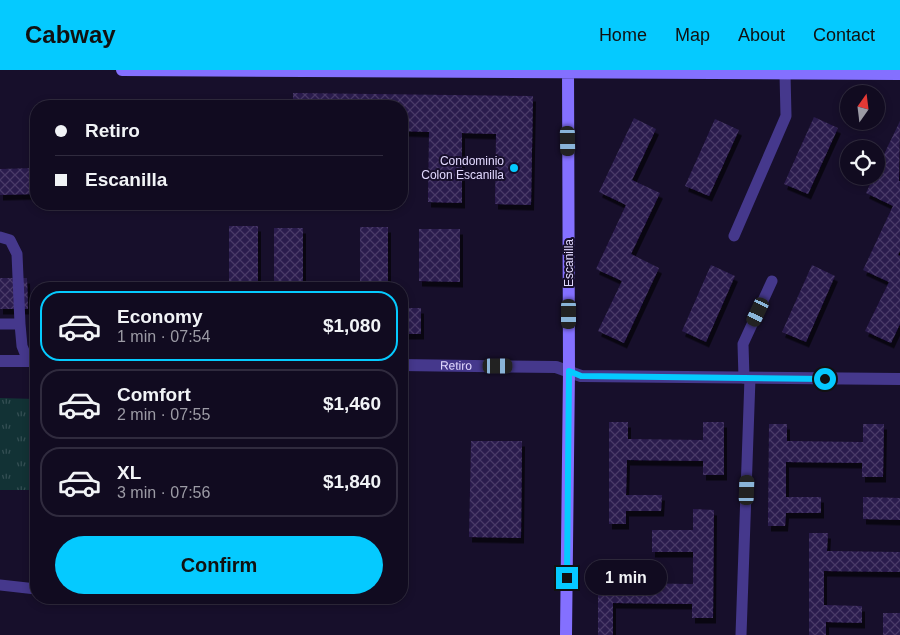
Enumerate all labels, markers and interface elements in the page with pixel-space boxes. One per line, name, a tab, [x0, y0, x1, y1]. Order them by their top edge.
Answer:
text: Cabway	[25, 21, 116, 48]
text: Home	[599, 25, 647, 45]
text: Map	[675, 25, 710, 45]
text: About	[738, 25, 785, 45]
text: Contact	[813, 25, 875, 45]
north arrow	[840, 85, 885, 130]
map controls	[840, 85, 885, 185]
text: Retiro	[85, 120, 140, 141]
car	[560, 126, 575, 156]
button: locate	[840, 140, 885, 185]
place label: Condominio Colon Escanilla	[421, 154, 504, 182]
marker: Condominio Colon Escanilla	[508, 162, 520, 174]
text: Escanilla	[85, 169, 167, 190]
street label: Escanilla	[562, 239, 576, 287]
car	[744, 295, 771, 329]
car	[561, 299, 576, 329]
icon: car	[57, 304, 102, 349]
text: Economy	[117, 306, 203, 327]
text: $1,080	[323, 315, 381, 336]
text: 1 min · 07:54	[117, 328, 210, 345]
street label: Retiro	[440, 359, 472, 373]
car	[483, 359, 513, 374]
route start	[814, 368, 836, 390]
icon: car	[57, 382, 102, 427]
text: Comfort	[117, 384, 191, 405]
text: $1,460	[323, 393, 381, 414]
text: 2 min · 07:55	[117, 406, 210, 423]
icon: car	[57, 460, 102, 505]
text: XL	[117, 462, 141, 483]
text: $1,840	[323, 471, 381, 492]
car	[738, 475, 755, 505]
text: 3 min · 07:56	[117, 484, 210, 501]
button: Confirm	[55, 536, 383, 594]
callout: 1 min	[584, 560, 667, 596]
route end	[556, 567, 578, 589]
text: 1 min	[605, 569, 647, 586]

